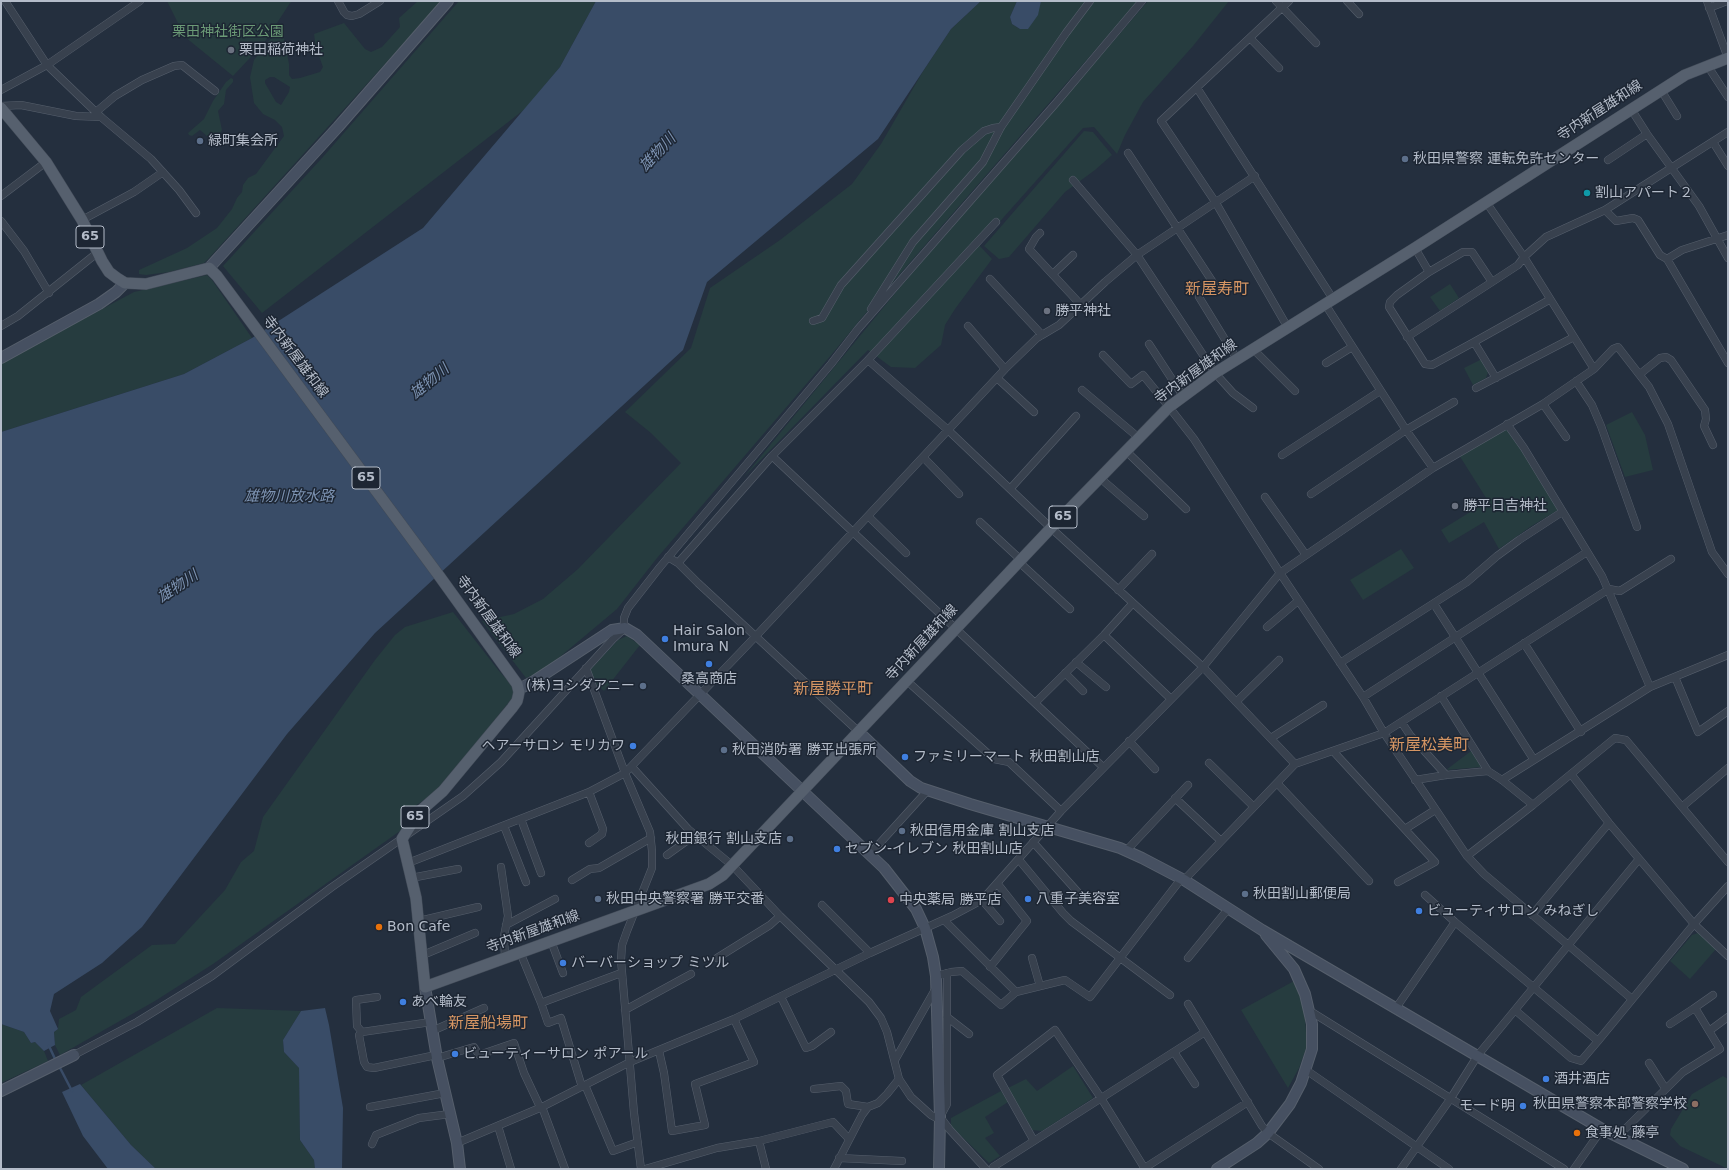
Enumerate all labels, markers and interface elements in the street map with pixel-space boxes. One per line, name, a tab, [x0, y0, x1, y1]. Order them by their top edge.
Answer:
park label: 栗田神社街区公園	[172, 24, 284, 40]
place label: 栗田稲荷神社	[239, 42, 323, 58]
marker: 栗田稲荷神社	[226, 45, 236, 55]
street label: 寺内新屋雄和線	[1554, 77, 1646, 145]
water label: 雄物川	[636, 130, 680, 176]
place label: 緑町集会所	[208, 133, 278, 149]
marker: 緑町集会所	[195, 136, 205, 146]
place label: 秋田県警察 運転免許センター	[1413, 151, 1599, 167]
marker: 秋田県警察 運転免許センター	[1400, 154, 1410, 164]
place label: 割山アパート２	[1595, 185, 1693, 201]
marker: 割山アパート２	[1582, 188, 1592, 198]
road number: 65	[76, 226, 104, 248]
district label: 新屋寿町	[1185, 280, 1249, 300]
place label: 勝平神社	[1055, 303, 1111, 319]
marker: 勝平神社	[1042, 306, 1052, 316]
street label: 寺内新屋雄和線	[259, 313, 331, 401]
street label: 寺内新屋雄和線	[1151, 336, 1241, 408]
water label: 雄物川	[407, 361, 453, 403]
road number: 65	[352, 467, 380, 489]
water label: 雄物川放水路	[244, 488, 334, 506]
place label: 勝平日吉神社	[1463, 498, 1547, 514]
marker: 勝平日吉神社	[1450, 501, 1460, 511]
road number: 65	[1049, 506, 1077, 528]
water label: 雄物川	[154, 567, 202, 607]
street label: 寺内新屋雄和線	[452, 572, 524, 662]
street label: 寺内新屋雄和線	[882, 601, 962, 685]
place label: Hair Salon Imura N	[673, 623, 745, 656]
marker: Hair Salon Imura N	[660, 634, 670, 644]
marker: 桑高商店	[704, 659, 714, 669]
place label: 桑高商店	[681, 671, 737, 687]
place label: (株)ヨシダアニー	[526, 678, 635, 694]
district label: 新屋勝平町	[793, 680, 873, 700]
marker: (株)ヨシダアニー	[638, 681, 648, 691]
district label: 新屋松美町	[1389, 736, 1469, 756]
place label: ヘアーサロン モリカワ	[481, 738, 625, 754]
marker: ヘアーサロン モリカワ	[628, 741, 638, 751]
place label: 秋田消防署 勝平出張所	[732, 742, 876, 758]
marker: 秋田消防署 勝平出張所	[719, 745, 729, 755]
place label: ファミリーマート 秋田割山店	[913, 749, 1099, 765]
marker: ファミリーマート 秋田割山店	[900, 752, 910, 762]
road number: 65	[401, 806, 429, 828]
place label: 秋田信用金庫 割山支店	[910, 823, 1054, 839]
marker: 秋田信用金庫 割山支店	[897, 826, 907, 836]
place label: 秋田銀行 割山支店	[666, 831, 782, 847]
marker: 秋田銀行 割山支店	[785, 834, 795, 844]
place label: セブン-イレブン 秋田割山店	[845, 841, 1023, 857]
marker: セブン-イレブン 秋田割山店	[832, 844, 842, 854]
place label: 秋田割山郵便局	[1253, 886, 1351, 902]
marker: 秋田割山郵便局	[1240, 889, 1250, 899]
place label: 秋田中央警察署 勝平交番	[606, 891, 764, 907]
place label: 八重子美容室	[1036, 891, 1120, 907]
place label: 中央薬局 勝平店	[899, 892, 1001, 908]
marker: 秋田中央警察署 勝平交番	[593, 894, 603, 904]
marker: 八重子美容室	[1023, 894, 1033, 904]
marker: 中央薬局 勝平店	[886, 895, 896, 905]
place label: ビューティサロン みねぎし	[1427, 903, 1599, 919]
marker: ビューティサロン みねぎし	[1414, 906, 1424, 916]
street label: 寺内新屋雄和線	[484, 907, 582, 957]
place label: Bon Cafe	[387, 919, 450, 935]
marker: Bon Cafe	[374, 922, 384, 932]
place label: バーバーショップ ミツル	[571, 955, 729, 971]
marker: バーバーショップ ミツル	[558, 958, 568, 968]
place label: あべ輪友	[411, 994, 467, 1010]
marker: あべ輪友	[398, 997, 408, 1007]
district label: 新屋船場町	[448, 1014, 528, 1034]
place label: ビューティーサロン ポアール	[463, 1046, 649, 1062]
marker: ビューティーサロン ポアール	[450, 1049, 460, 1059]
place label: 酒井酒店	[1554, 1071, 1610, 1087]
marker: 酒井酒店	[1541, 1074, 1551, 1084]
place label: 秋田県警察本部警察学校	[1533, 1096, 1687, 1112]
place label: モード明	[1459, 1098, 1515, 1114]
marker: 秋田県警察本部警察学校	[1690, 1099, 1700, 1109]
marker: モード明	[1518, 1101, 1528, 1111]
place label: 食事処 藤亭	[1585, 1125, 1659, 1141]
marker: 食事処 藤亭	[1572, 1128, 1582, 1138]

